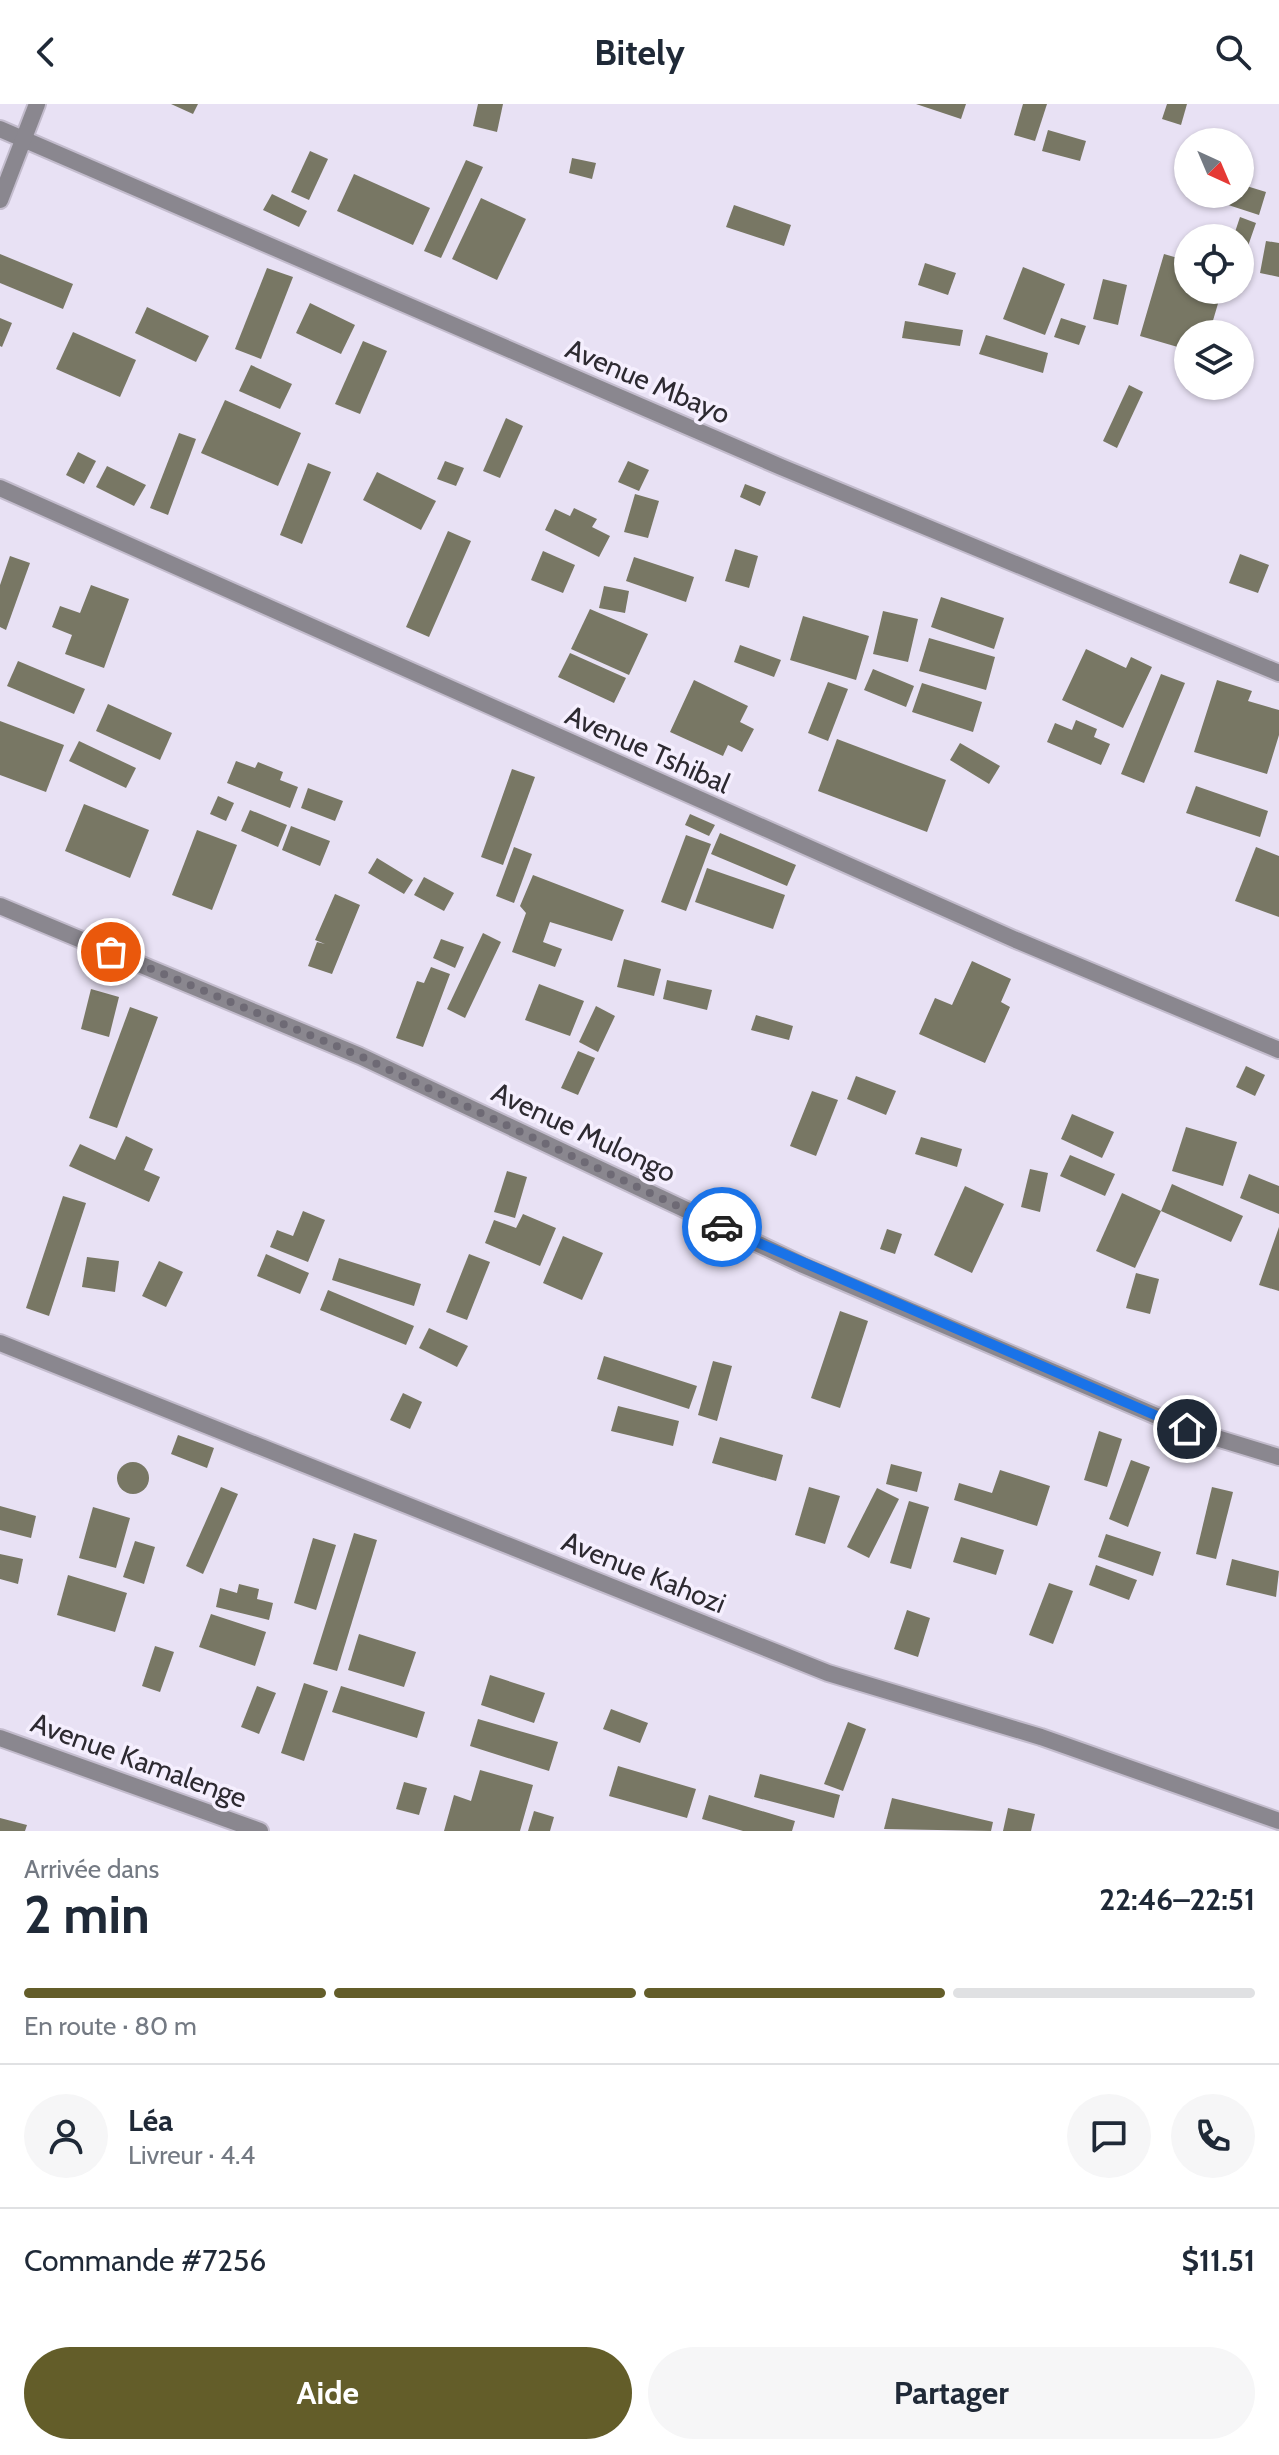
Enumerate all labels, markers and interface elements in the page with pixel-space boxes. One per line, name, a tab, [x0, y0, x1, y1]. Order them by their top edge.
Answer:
icon: back	[24, 30, 68, 74]
text: Bitely	[594, 30, 685, 74]
icon: search	[1211, 30, 1255, 74]
north arrow	[1174, 128, 1254, 208]
map controls	[1174, 128, 1254, 400]
button: locate	[1174, 224, 1254, 304]
button: layers	[1174, 320, 1254, 400]
street label: Avenue Mbayo	[561, 331, 735, 431]
street label: Avenue Tshibal	[560, 698, 736, 801]
pin	[77, 918, 145, 986]
icon: bag	[89, 930, 133, 974]
street label: Avenue Mulongo	[487, 1075, 681, 1189]
courier	[682, 1187, 762, 1267]
icon: car	[700, 1205, 744, 1249]
pin	[1153, 1395, 1221, 1463]
icon: home	[1165, 1407, 1209, 1451]
street label: Avenue Kahozi	[557, 1524, 731, 1620]
street label: Avenue Kamalenge	[26, 1705, 252, 1815]
text: Arrivée dans	[24, 1853, 159, 1885]
text: 22:46–22:51	[1099, 1881, 1255, 1918]
text: 2 min	[24, 1883, 150, 1946]
text: En route · 80 m	[24, 2010, 197, 2042]
button: person	[24, 2094, 108, 2178]
button: chat	[1067, 2094, 1151, 2178]
button: phone	[1171, 2094, 1255, 2178]
text: Léa	[128, 2102, 173, 2139]
text: Livreur · 4.4	[128, 2139, 255, 2171]
text: Commande #7256	[24, 2242, 266, 2279]
text: $11.51	[1182, 2242, 1255, 2279]
button: Aide	[24, 2347, 632, 2439]
button: Partager	[648, 2347, 1255, 2439]

